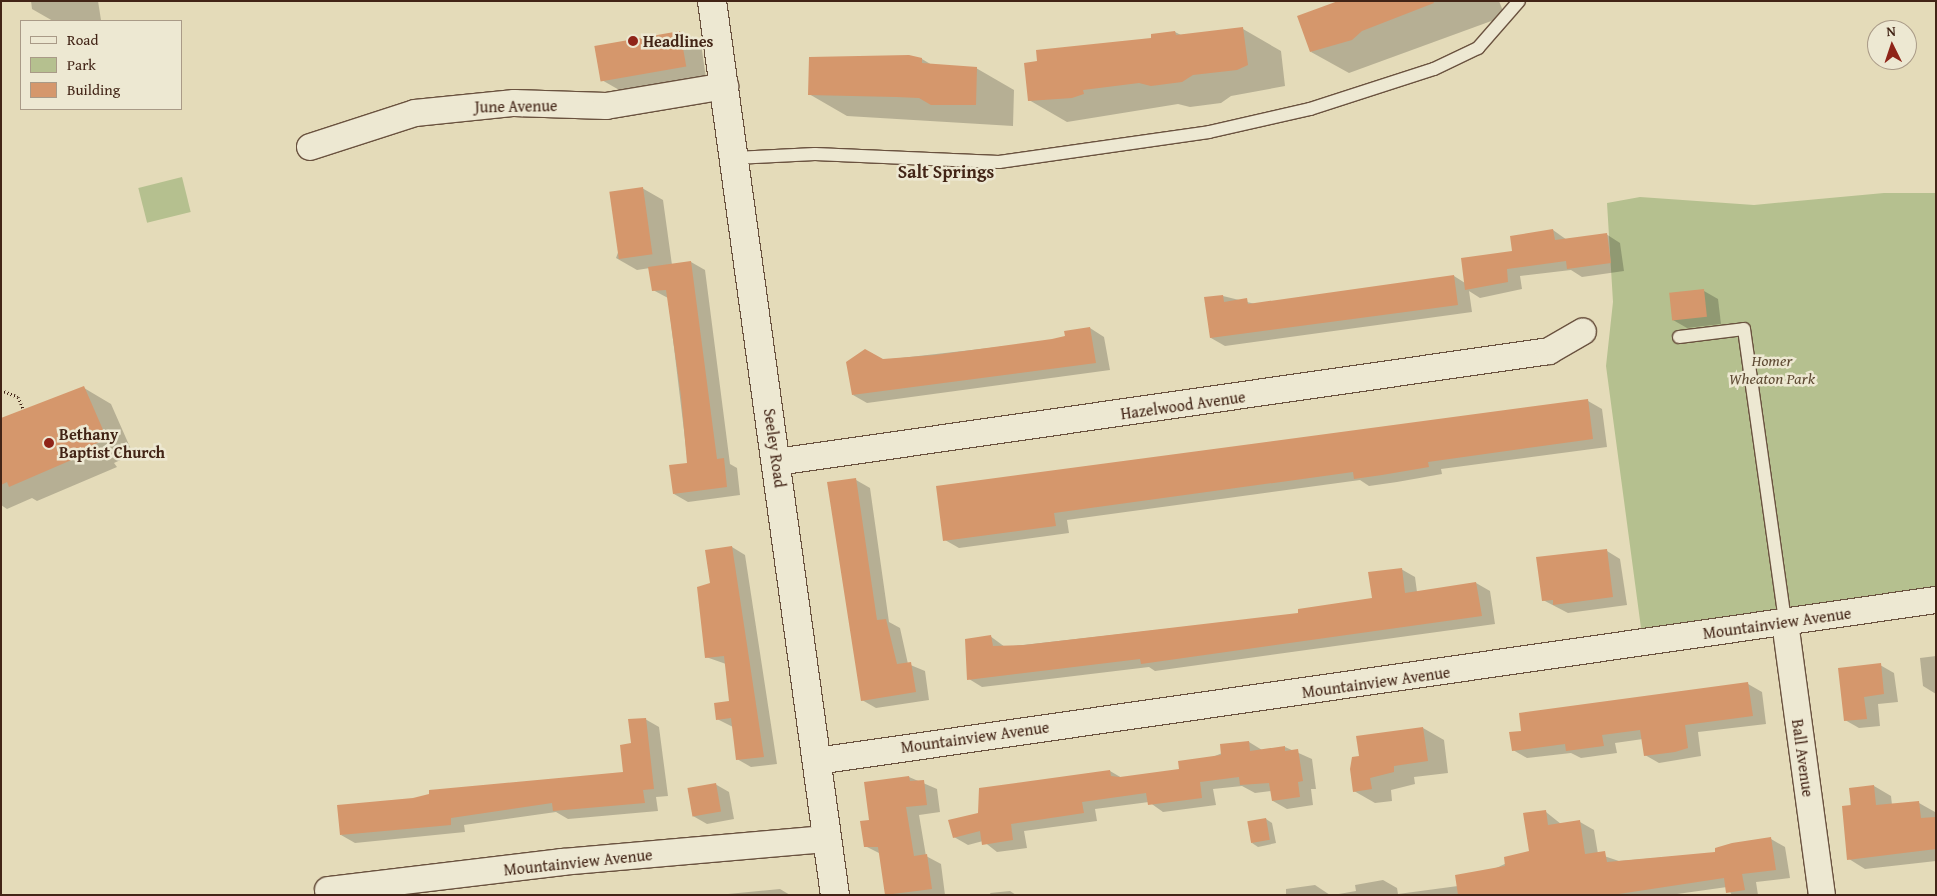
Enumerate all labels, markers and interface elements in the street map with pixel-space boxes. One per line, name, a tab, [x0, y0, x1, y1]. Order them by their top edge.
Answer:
legend	[20, 20, 182, 110]
north arrow	[1867, 20, 1917, 70]
text: N	[1886, 21, 1896, 41]
text: Road	[67, 29, 98, 50]
place label: Headlines	[643, 31, 713, 51]
marker: Headlines	[627, 35, 639, 47]
text: Park	[67, 54, 96, 75]
text: Building	[67, 79, 120, 100]
street label: June Avenue	[474, 96, 558, 116]
district label: Salt Springs	[898, 161, 994, 183]
park label: Homer Wheaton Park	[1729, 350, 1815, 388]
street label: Hazelwood Avenue	[1119, 387, 1247, 423]
street label: Seeley Road	[760, 407, 790, 489]
place label: Bethany Baptist Church	[59, 424, 165, 462]
marker: Bethany Baptist Church	[43, 437, 55, 449]
street label: Mountainview Avenue	[1702, 603, 1852, 643]
street label: Mountainview Avenue	[1301, 662, 1451, 702]
street label: Mountainview Avenue	[900, 717, 1050, 757]
street label: Ball Avenue	[1788, 718, 1818, 798]
street label: Mountainview Avenue	[503, 845, 653, 879]

